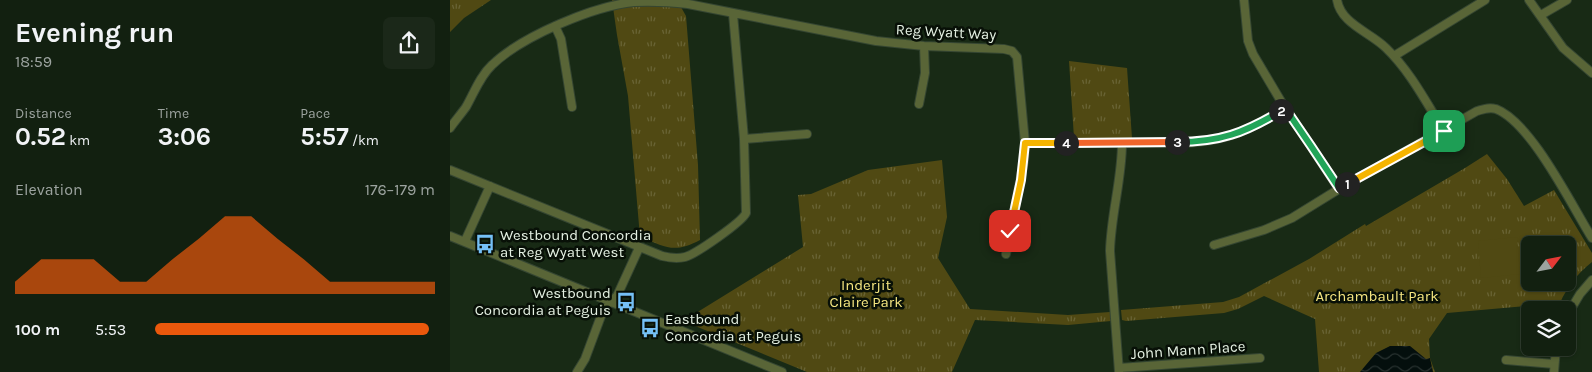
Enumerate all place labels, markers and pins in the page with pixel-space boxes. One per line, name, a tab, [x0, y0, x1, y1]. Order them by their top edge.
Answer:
pin: 2	[1268, 98, 1294, 124]
pin	[1423, 110, 1465, 152]
pin: 4	[1054, 130, 1078, 156]
pin: 3	[1164, 130, 1190, 154]
pin: 1	[1334, 172, 1360, 196]
pin	[989, 210, 1031, 252]
place label: Westbound Concordia at Reg Wyatt West	[500, 226, 651, 261]
bus stop icon: Westbound Concordia at Reg Wyatt West	[474, 233, 496, 255]
place label: Westbound Concordia at Peguis	[475, 284, 611, 319]
bus stop icon: Westbound Concordia at Peguis	[615, 291, 637, 313]
place label: Eastbound Concordia at Peguis	[665, 310, 801, 345]
bus stop icon: Eastbound Concordia at Peguis	[639, 317, 661, 339]

